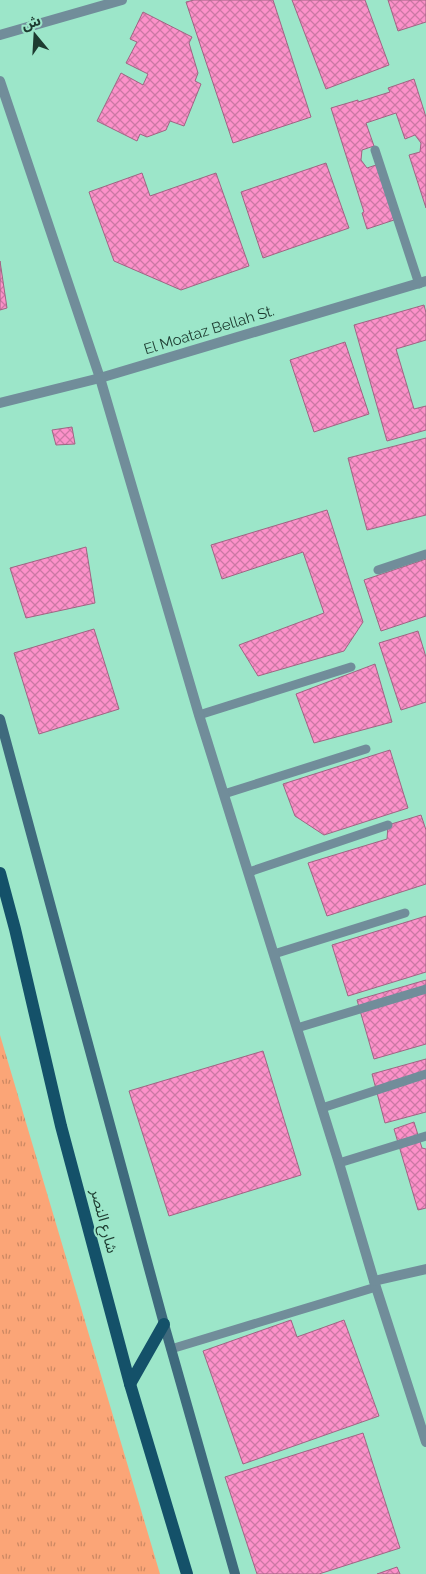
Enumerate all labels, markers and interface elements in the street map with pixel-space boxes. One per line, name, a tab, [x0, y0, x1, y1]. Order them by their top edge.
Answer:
north arrow	[10, 10, 60, 60]
text: ش	[19, 12, 43, 33]
street label: El Moataz Bellah St.	[142, 302, 276, 358]
street label: شارع النصر	[84, 1186, 121, 1256]

